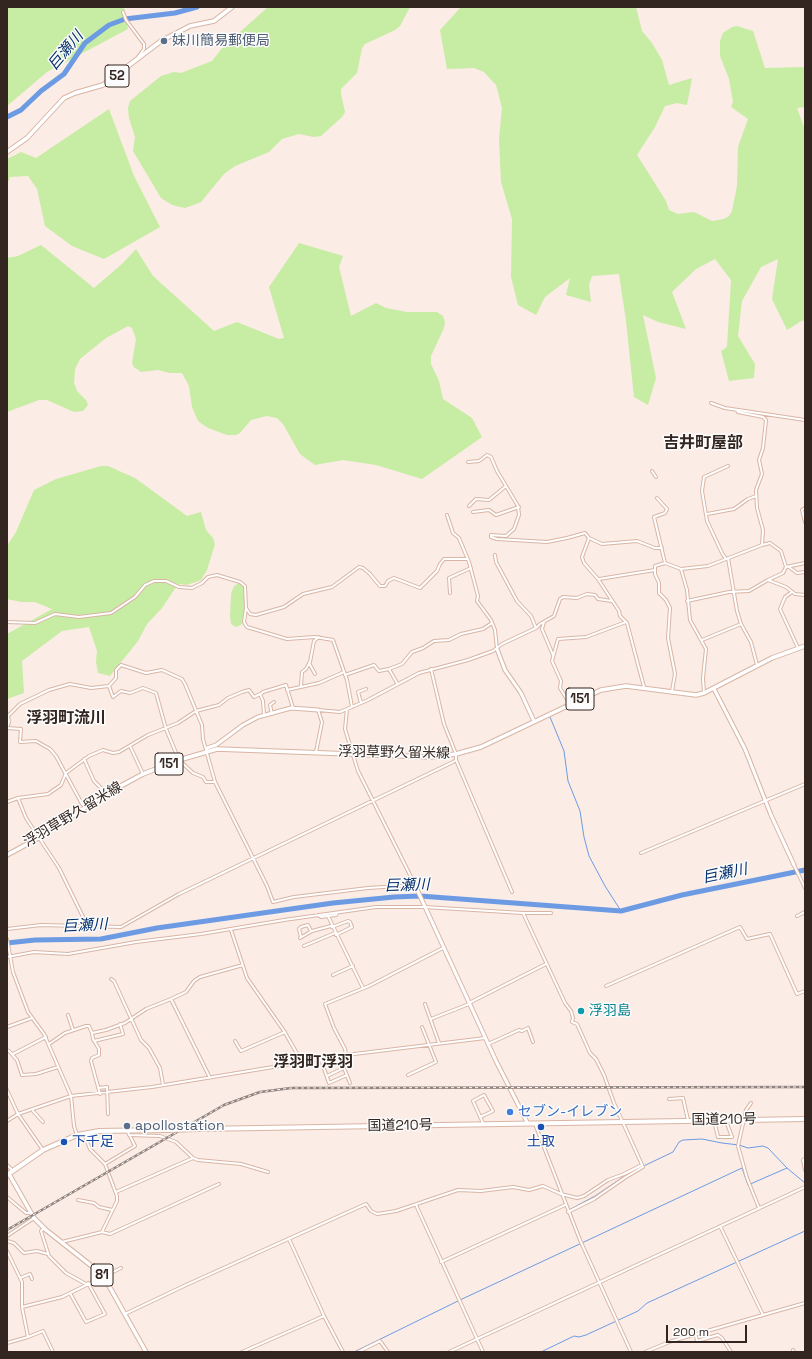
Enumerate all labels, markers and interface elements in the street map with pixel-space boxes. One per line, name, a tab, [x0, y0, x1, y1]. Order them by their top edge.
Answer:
water label: 巨瀬川	[45, 28, 87, 74]
place label: 妹川簡易郵便局	[172, 33, 270, 49]
marker: 妹川簡易郵便局	[159, 36, 169, 46]
road number: 52	[105, 65, 129, 87]
district label: 吉井町屋部	[663, 434, 743, 454]
road number: 151	[566, 688, 594, 710]
district label: 浮羽町流川	[26, 709, 106, 729]
street label: 浮羽草野久留米線	[338, 744, 450, 762]
road number: 151	[155, 753, 183, 775]
street label: 浮羽草野久留米線	[21, 779, 125, 851]
water label: 巨瀬川	[701, 861, 749, 887]
water label: 巨瀬川	[384, 876, 430, 896]
water label: 巨瀬川	[62, 916, 108, 936]
place label: 浮羽島	[589, 1003, 631, 1019]
marker: 浮羽島	[576, 1006, 586, 1016]
district label: 浮羽町浮羽	[273, 1053, 353, 1073]
place label: セブン-イレブン	[518, 1104, 622, 1120]
marker: セブン-イレブン	[505, 1107, 515, 1117]
street label: 国道210号	[691, 1111, 757, 1129]
street label: 国道210号	[367, 1117, 433, 1135]
place label: apollostation	[135, 1118, 225, 1134]
marker: apollostation	[122, 1121, 132, 1131]
marker: 土取	[536, 1122, 546, 1132]
place label: 下千足	[72, 1134, 114, 1150]
place label: 土取	[527, 1134, 555, 1150]
marker: 下千足	[59, 1137, 69, 1147]
road number: 81	[91, 1264, 113, 1286]
scale bar	[668, 1317, 749, 1343]
text: 200 m	[673, 1324, 709, 1340]

